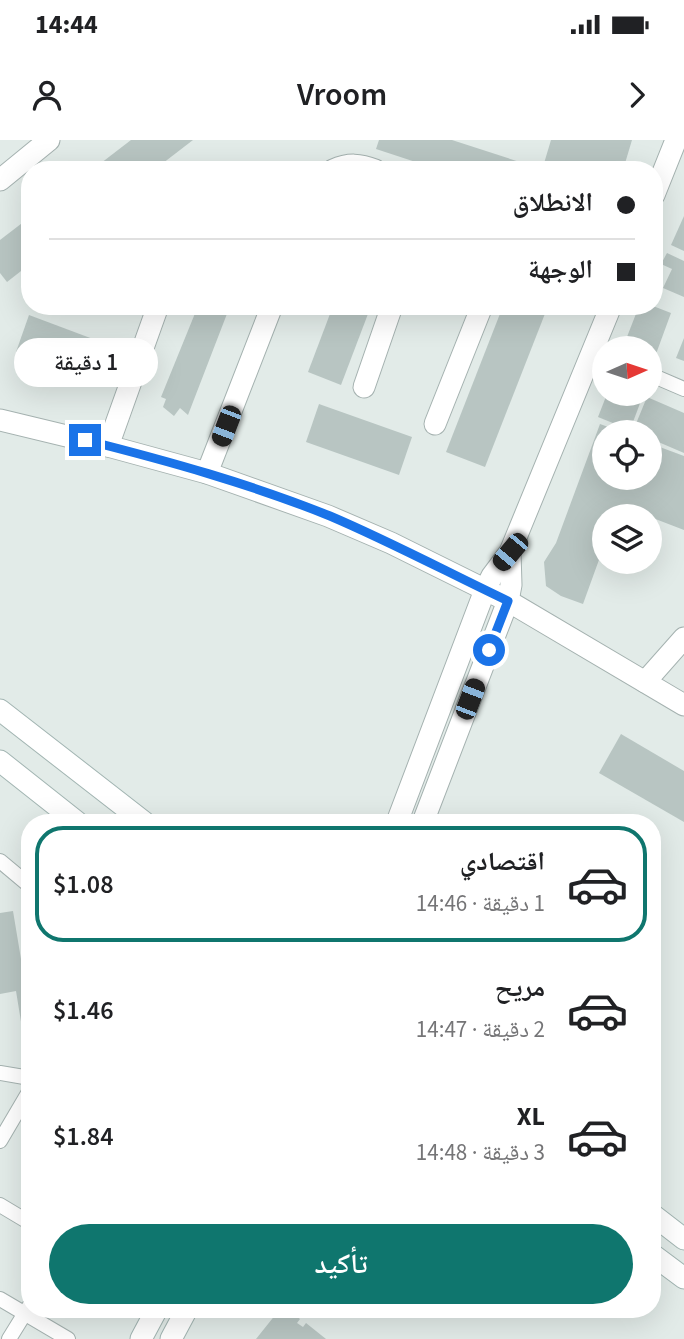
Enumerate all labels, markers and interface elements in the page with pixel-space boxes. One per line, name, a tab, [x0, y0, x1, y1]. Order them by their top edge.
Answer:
text: 14:44	[35, 6, 98, 43]
text: Vroom	[297, 72, 387, 118]
icon: person	[28, 76, 66, 114]
icon: forward	[618, 76, 656, 114]
text: الانطلاق	[513, 184, 593, 221]
text: الوجهة	[528, 251, 593, 288]
north arrow	[592, 336, 662, 406]
map controls	[592, 336, 662, 574]
callout: 1 دقيقة	[13, 338, 157, 387]
text: 1 دقيقة	[54, 346, 118, 379]
car	[209, 403, 244, 449]
button: locate	[592, 420, 662, 490]
route end	[69, 424, 101, 456]
button: layers	[592, 504, 662, 574]
car	[489, 529, 532, 575]
route start	[473, 634, 505, 666]
car	[453, 676, 488, 722]
text: اقتصادي	[460, 843, 545, 880]
icon: car	[566, 853, 629, 916]
text: $1.08	[53, 866, 114, 903]
text: 1 دقيقة · 14:46	[416, 887, 545, 920]
text: مريح	[495, 969, 545, 1006]
icon: car	[566, 979, 629, 1042]
text: $1.46	[53, 992, 114, 1029]
text: 2 دقيقة · 14:47	[416, 1013, 545, 1046]
text: XL	[517, 1098, 545, 1135]
icon: car	[566, 1105, 629, 1168]
text: $1.84	[53, 1118, 114, 1155]
text: 3 دقيقة · 14:48	[416, 1136, 545, 1169]
button: تأكيد	[49, 1224, 633, 1304]

